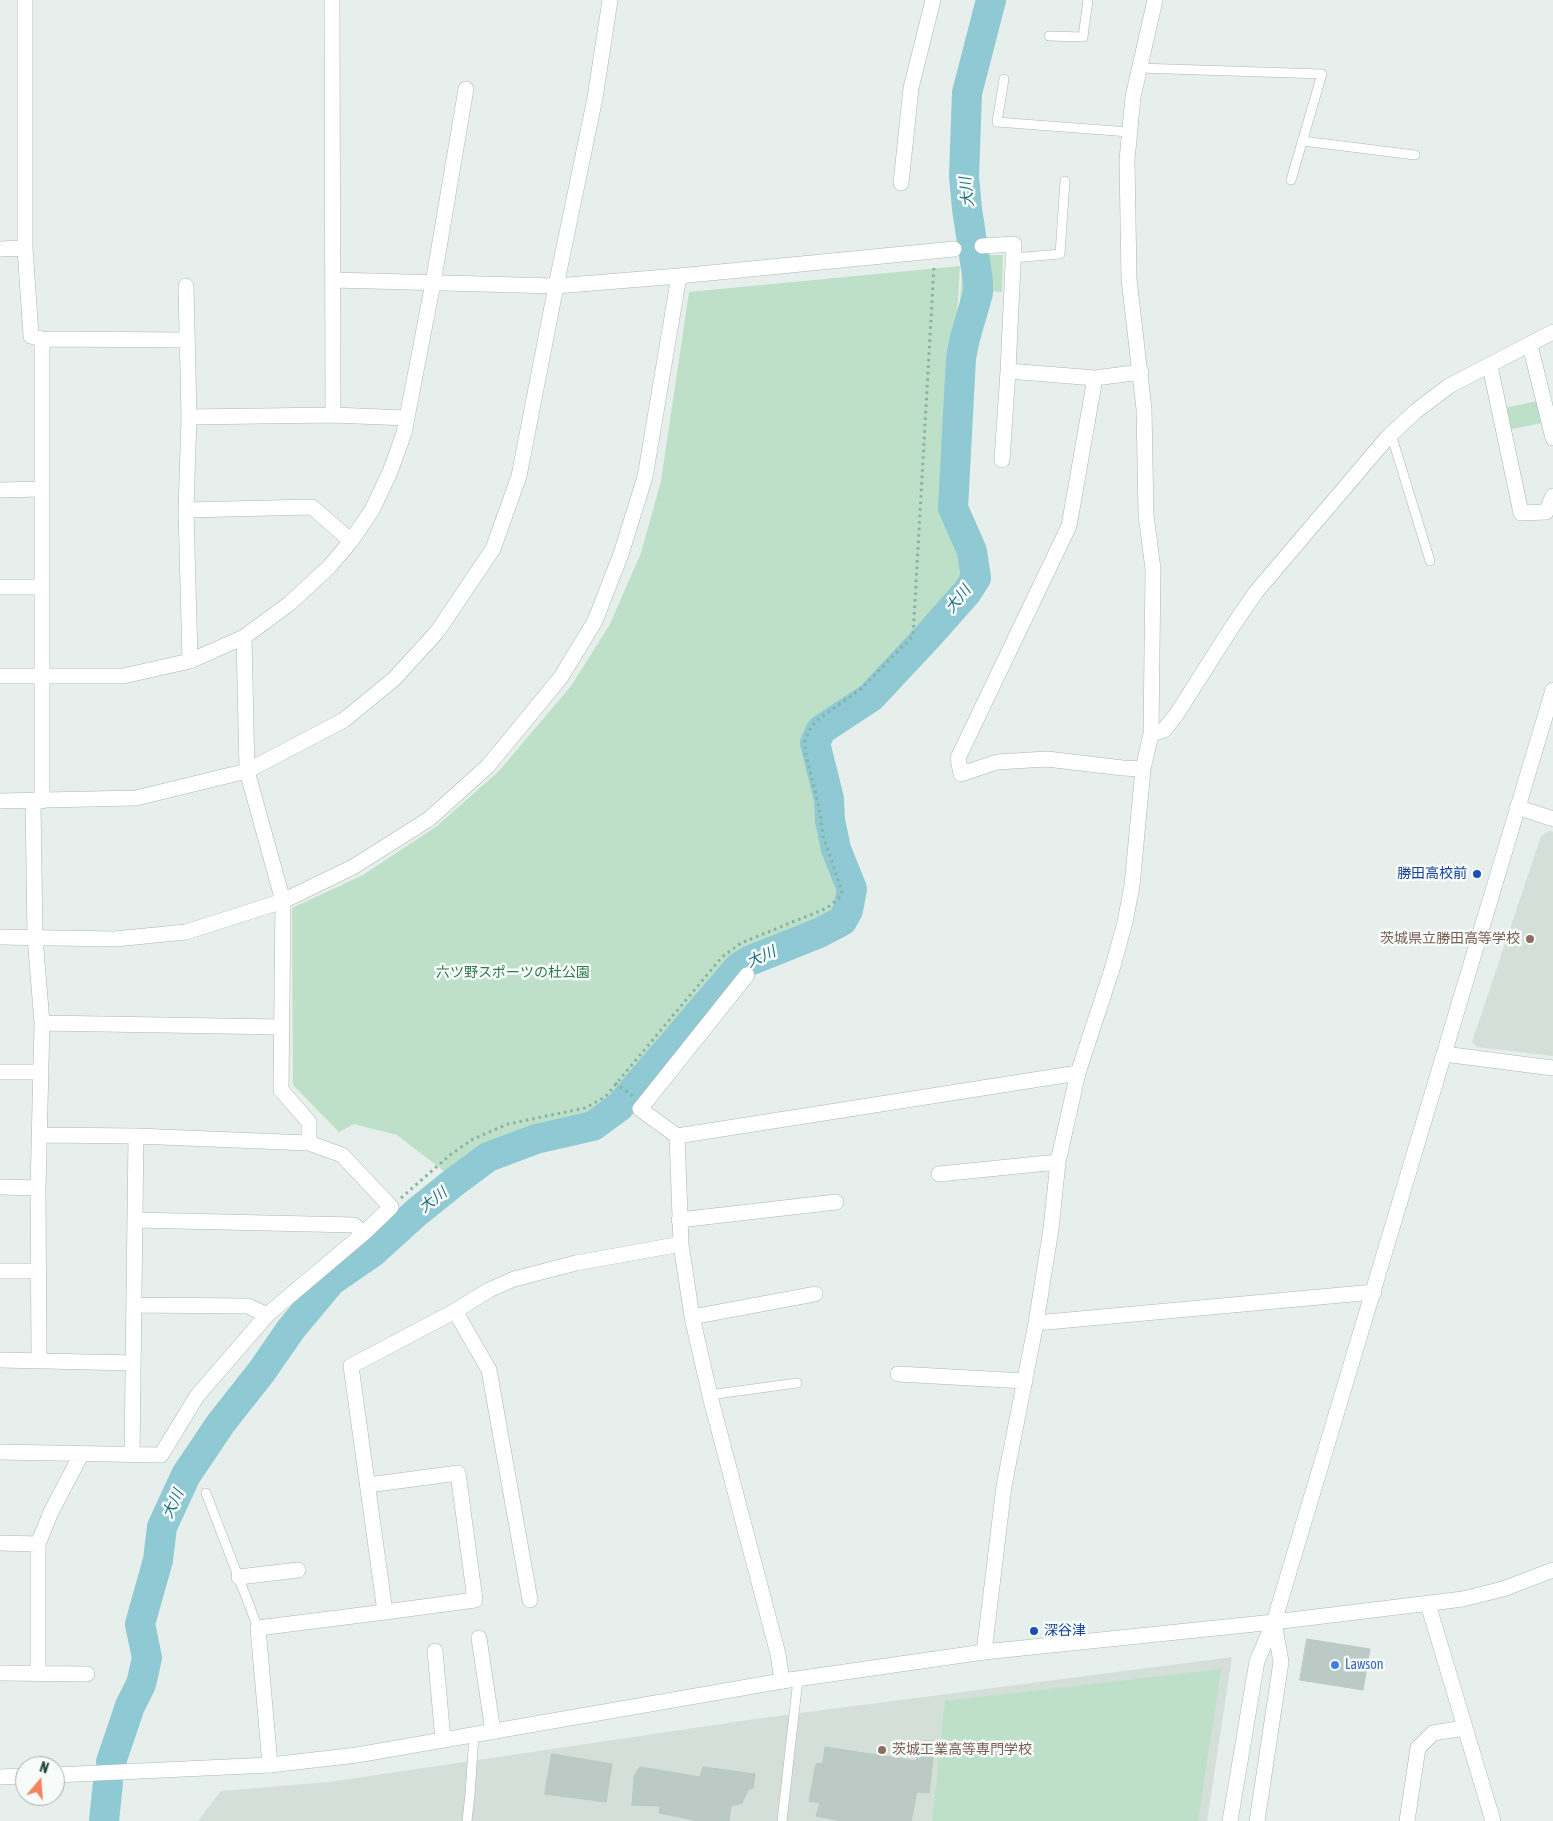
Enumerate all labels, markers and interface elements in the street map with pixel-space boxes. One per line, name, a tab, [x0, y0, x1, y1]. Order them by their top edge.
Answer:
water label: 大川	[956, 176, 978, 208]
water label: 大川	[942, 582, 974, 616]
place label: 勝田高校前	[1397, 866, 1467, 882]
marker: 勝田高校前	[1471, 868, 1483, 880]
place label: 茨城県立勝田高等学校	[1380, 931, 1520, 947]
marker: 茨城県立勝田高等学校	[1524, 933, 1536, 945]
water label: 大川	[744, 943, 778, 971]
park label: 六ツ野スポーツの杜公園	[436, 965, 590, 981]
water label: 大川	[416, 1184, 450, 1216]
water label: 大川	[159, 1487, 187, 1521]
place label: 深谷津	[1044, 1623, 1086, 1639]
marker: 深谷津	[1028, 1625, 1040, 1637]
place label: Lawson	[1345, 1657, 1384, 1673]
marker: Lawson	[1329, 1659, 1341, 1671]
place label: 茨城工業高等専門学校	[892, 1742, 1032, 1758]
marker: 茨城工業高等専門学校	[876, 1744, 888, 1756]
north arrow	[15, 1756, 65, 1806]
text: N	[38, 1759, 51, 1777]

